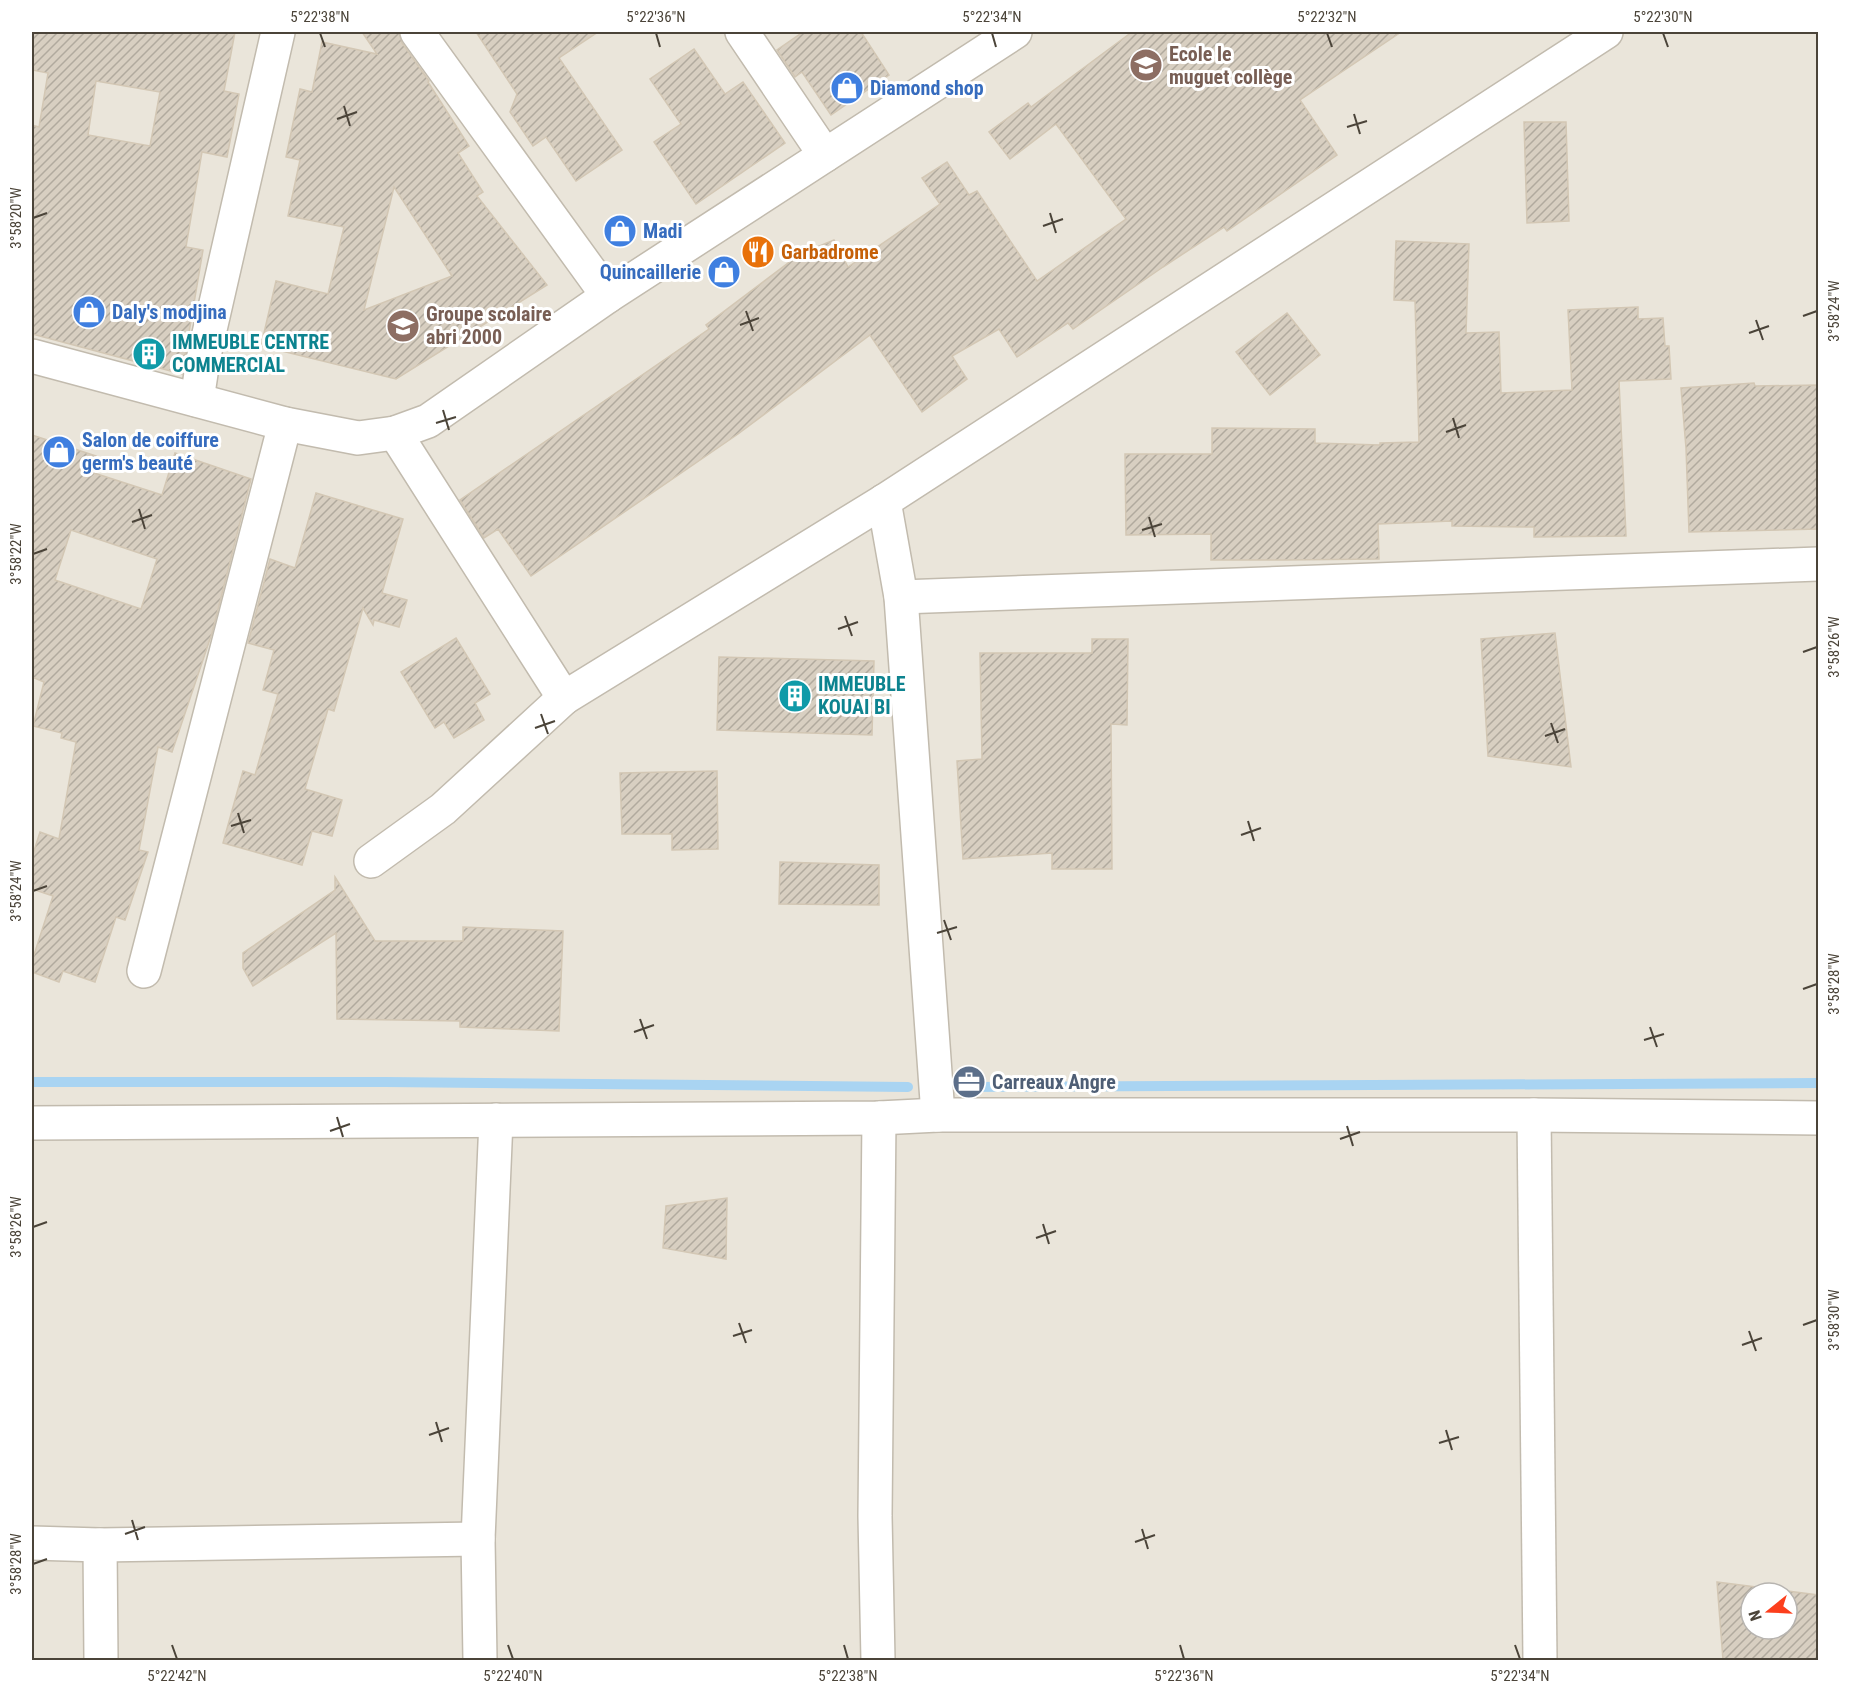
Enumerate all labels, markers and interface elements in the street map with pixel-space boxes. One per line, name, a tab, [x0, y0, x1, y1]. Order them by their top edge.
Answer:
text: 5°22'38"N	[290, 8, 350, 26]
text: 5°22'36"N	[626, 8, 686, 26]
text: 5°22'34"N	[962, 8, 1022, 26]
text: 5°22'32"N	[1297, 8, 1357, 26]
text: 5°22'30"N	[1633, 8, 1693, 26]
place label: Ecole le muguet collège	[1169, 42, 1292, 89]
school or university icon: Ecole le muguet collège	[1128, 47, 1164, 83]
shop icon: Diamond shop	[829, 70, 865, 106]
place label: Diamond shop	[870, 76, 984, 100]
text: 3°58'20"W	[7, 187, 25, 249]
shop icon: Madi	[602, 213, 638, 249]
place label: Madi	[643, 219, 683, 243]
restaurant icon: Garbadrome	[740, 234, 776, 270]
place label: Garbadrome	[781, 240, 879, 264]
shop icon: Quincaillerie	[706, 254, 742, 290]
place label: Quincaillerie	[600, 260, 701, 284]
text: 3°58'24"W	[1825, 280, 1843, 342]
shop icon: Daly's modjina	[71, 294, 107, 330]
place label: Daly's modjina	[112, 300, 227, 324]
place label: Groupe scolaire abri 2000	[426, 302, 552, 349]
school or university icon: Groupe scolaire abri 2000	[385, 308, 421, 344]
place label: IMMEUBLE CENTRE COMMERCIAL	[172, 330, 329, 377]
building icon: IMMEUBLE CENTRE COMMERCIAL	[131, 336, 167, 372]
place label: Salon de coiffure germ's beauté	[82, 428, 219, 475]
shop icon: Salon de coiffure germ's beauté	[41, 434, 77, 470]
text: 3°58'22"W	[7, 523, 25, 585]
text: 3°58'26"W	[1825, 616, 1843, 678]
place label: IMMEUBLE KOUAI BI	[818, 672, 906, 719]
building icon: IMMEUBLE KOUAI BI	[777, 678, 813, 714]
text: 3°58'24"W	[7, 860, 25, 922]
text: 3°58'28"W	[1825, 953, 1843, 1015]
office icon: Carreaux Angre	[951, 1064, 987, 1100]
place label: Carreaux Angre	[992, 1070, 1116, 1094]
text: 3°58'26"W	[7, 1196, 25, 1258]
text: 3°58'30"W	[1825, 1289, 1843, 1351]
text: 3°58'28"W	[7, 1533, 25, 1595]
north arrow	[1739, 1581, 1799, 1641]
text: N	[1745, 1608, 1766, 1623]
text: 5°22'42"N	[147, 1667, 207, 1685]
text: 5°22'40"N	[483, 1667, 543, 1685]
text: 5°22'38"N	[818, 1667, 878, 1685]
text: 5°22'36"N	[1154, 1667, 1214, 1685]
text: 5°22'34"N	[1490, 1667, 1550, 1685]

